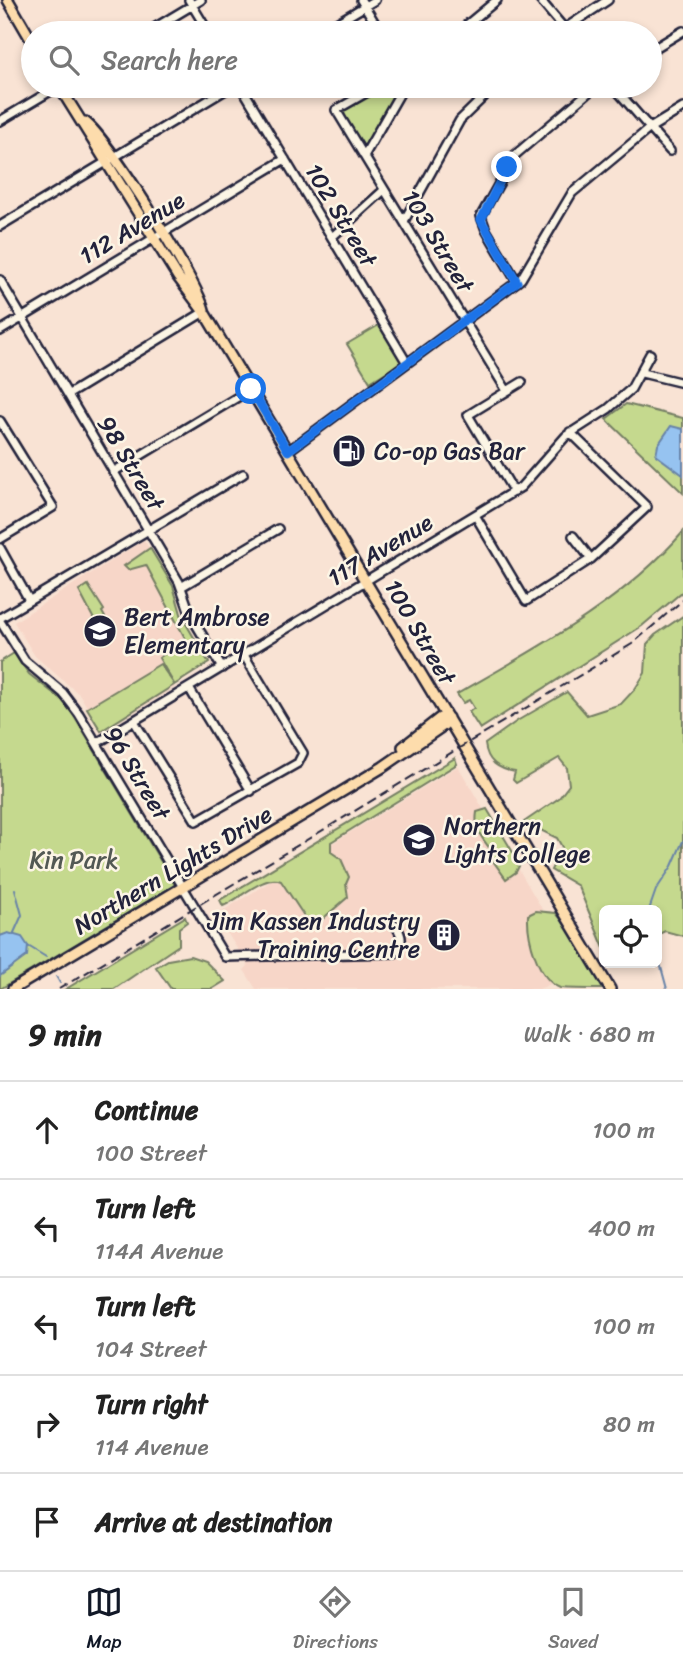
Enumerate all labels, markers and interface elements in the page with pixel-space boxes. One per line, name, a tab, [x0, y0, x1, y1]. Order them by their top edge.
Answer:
search box	[21, 21, 662, 98]
text: Search here	[101, 37, 238, 83]
icon: search	[45, 41, 83, 79]
route end	[491, 151, 522, 182]
street label: 102 Street	[293, 155, 389, 276]
street label: 112 Avenue	[71, 180, 193, 276]
street label: 103 Street	[390, 181, 486, 302]
route start	[235, 373, 266, 404]
street label: 98 Street	[86, 407, 177, 520]
place label: Co-op Gas Bar	[374, 430, 526, 472]
fuel station icon: Co-op Gas Bar	[330, 432, 368, 470]
street label: 117 Avenue	[319, 502, 441, 598]
street label: 100 Street	[373, 571, 468, 694]
place label: Bert Ambrose Elementary	[124, 596, 270, 666]
school or university icon: Bert Ambrose Elementary	[81, 612, 119, 650]
street label: 96 Street	[92, 717, 183, 830]
street label: Northern Lights Drive	[65, 794, 281, 946]
place label: Northern Lights College	[444, 805, 591, 875]
school or university icon: Northern Lights College	[400, 821, 438, 859]
park label: Kin Park	[29, 839, 119, 881]
place label: Jim Kassen Industry Training Centre	[206, 900, 421, 970]
map controls	[599, 905, 662, 968]
button: locate	[599, 905, 662, 968]
building icon: Jim Kassen Industry Training Centre	[425, 916, 463, 954]
text: 9 min	[28, 1008, 102, 1062]
text: Walk · 680 m	[524, 1014, 655, 1055]
text: Continue	[95, 1087, 198, 1133]
text: 100 m	[592, 1110, 655, 1151]
icon: ahead	[28, 1111, 66, 1149]
text: 100 Street	[95, 1133, 207, 1174]
text: Turn left	[95, 1185, 195, 1231]
text: 400 m	[588, 1208, 655, 1249]
icon: left	[28, 1209, 66, 1247]
text: 114A Avenue	[95, 1231, 223, 1272]
text: Turn left	[95, 1283, 195, 1329]
text: 100 m	[592, 1306, 655, 1347]
icon: left	[28, 1307, 66, 1345]
text: 104 Street	[95, 1329, 207, 1370]
text: Turn right	[95, 1381, 208, 1427]
text: 80 m	[603, 1404, 655, 1445]
icon: right	[28, 1405, 66, 1443]
text: 114 Avenue	[95, 1427, 209, 1468]
text: Arrive at destination	[95, 1499, 332, 1545]
icon: arrive	[28, 1503, 66, 1541]
tab: Map	[85, 1583, 123, 1658]
tab: Directions	[293, 1583, 378, 1658]
tab: Saved	[548, 1583, 598, 1658]

